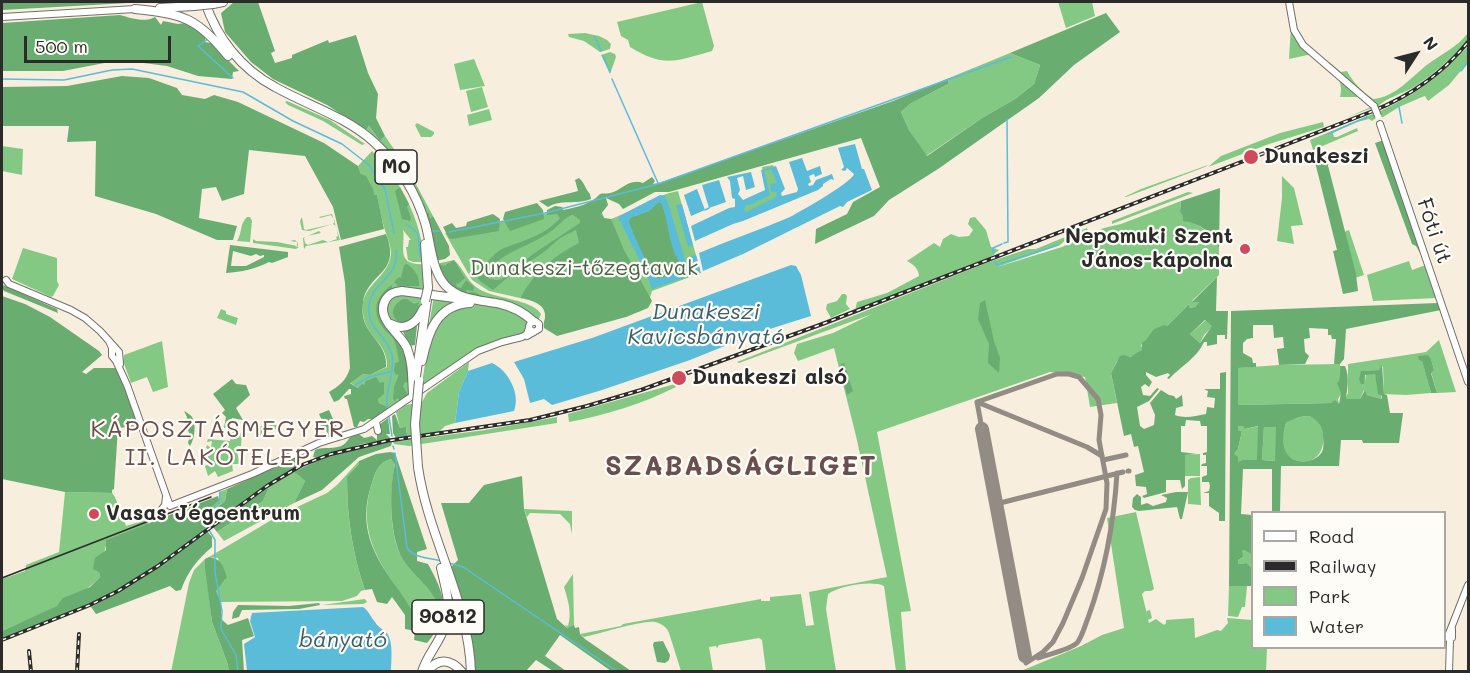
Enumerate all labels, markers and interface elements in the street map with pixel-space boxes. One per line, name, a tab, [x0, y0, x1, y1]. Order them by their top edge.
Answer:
scale bar	[27, 24, 174, 62]
north arrow	[1386, 24, 1446, 84]
text: N	[1419, 32, 1443, 54]
text: 500 m	[35, 34, 88, 58]
place label: Dunakeszi	[1264, 144, 1369, 170]
marker: Dunakeszi	[1242, 148, 1260, 166]
road number: M0	[375, 150, 417, 184]
street label: Fóti út	[1411, 195, 1457, 267]
place label: Nepomuki Szent János-kápolna	[1065, 224, 1233, 274]
marker: Nepomuki Szent János-kápolna	[1238, 242, 1252, 256]
park label: Dunakeszi-tőzegtavak	[470, 256, 698, 282]
water label: Dunakeszi Kavicsbányató	[628, 299, 784, 350]
place label: Dunakeszi alsó	[692, 365, 847, 391]
marker: Dunakeszi alsó	[670, 369, 688, 387]
district label: KÁPOSZTÁSMEGYER II. LAKÓTELEP	[90, 416, 346, 472]
district label: SZABADSÁGLIGET	[605, 451, 877, 483]
place label: Vasas Jégcentrum	[106, 501, 300, 527]
marker: Vasas Jégcentrum	[87, 507, 101, 521]
legend	[1251, 511, 1446, 649]
text: Road	[1309, 524, 1354, 548]
text: Railway	[1309, 554, 1376, 578]
text: Park	[1309, 584, 1350, 608]
road number: 90812	[412, 600, 484, 634]
text: Water	[1309, 614, 1364, 638]
water label: bányató	[299, 627, 387, 653]

